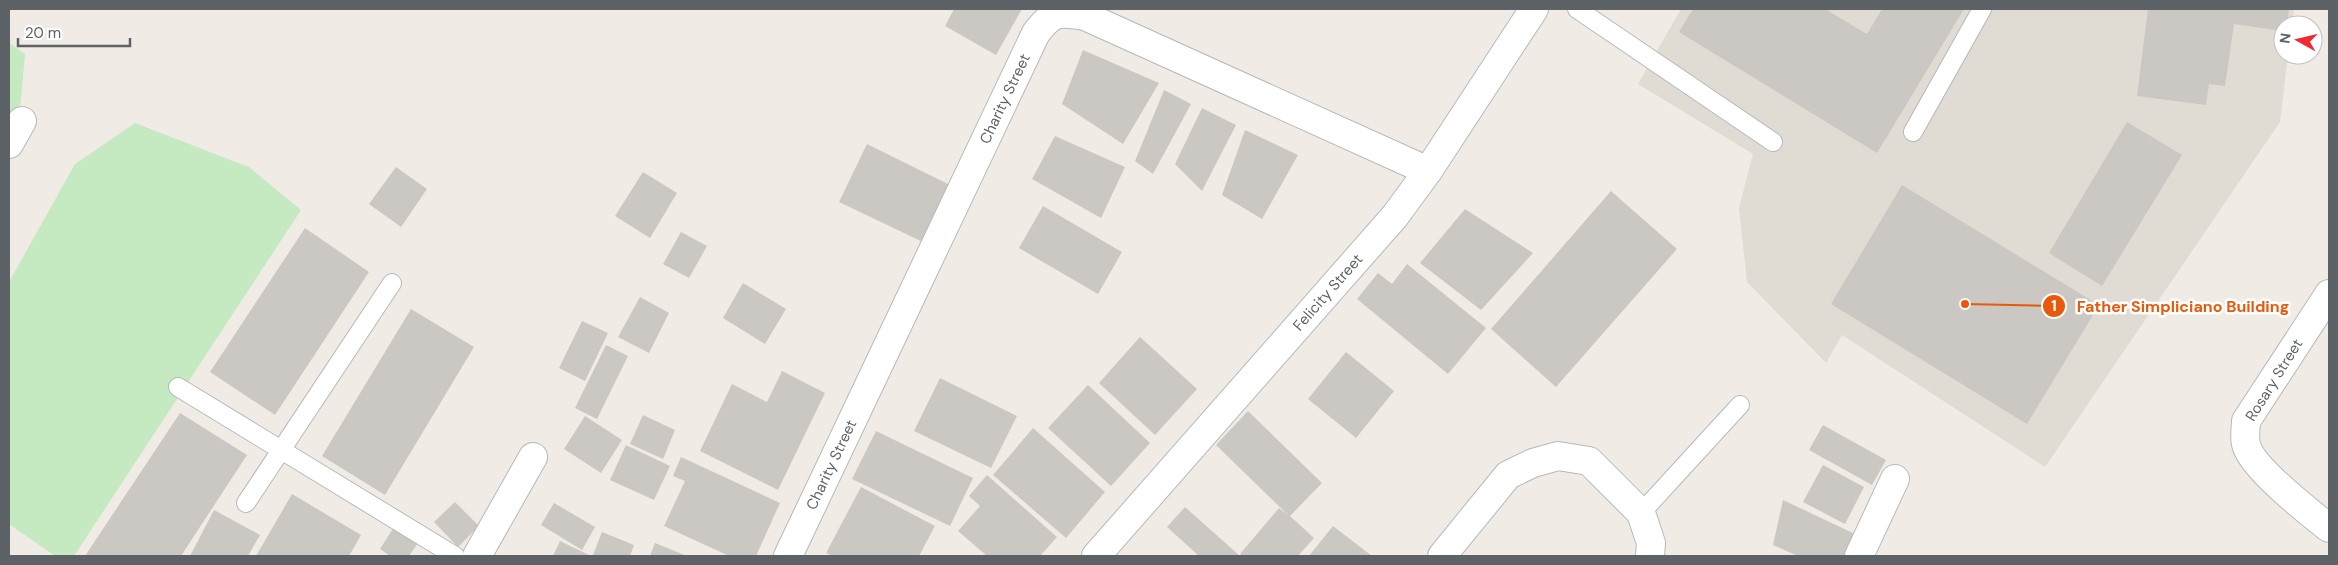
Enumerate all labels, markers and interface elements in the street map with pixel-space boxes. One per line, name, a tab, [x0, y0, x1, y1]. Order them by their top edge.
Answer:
scale bar	[18, 15, 130, 47]
north arrow	[2273, 15, 2323, 65]
text: 20 m	[25, 23, 61, 43]
text: N	[2276, 32, 2295, 45]
street label: Charity Street	[975, 50, 1035, 147]
street label: Felicity Street	[1289, 250, 1367, 335]
callout: Father Simpliciano Building	[2041, 291, 2299, 322]
text: 1	[2051, 296, 2057, 316]
text: Father Simpliciano Building	[2077, 296, 2289, 317]
street label: Rosary Street	[2241, 335, 2307, 425]
street label: Charity Street	[801, 416, 861, 513]

